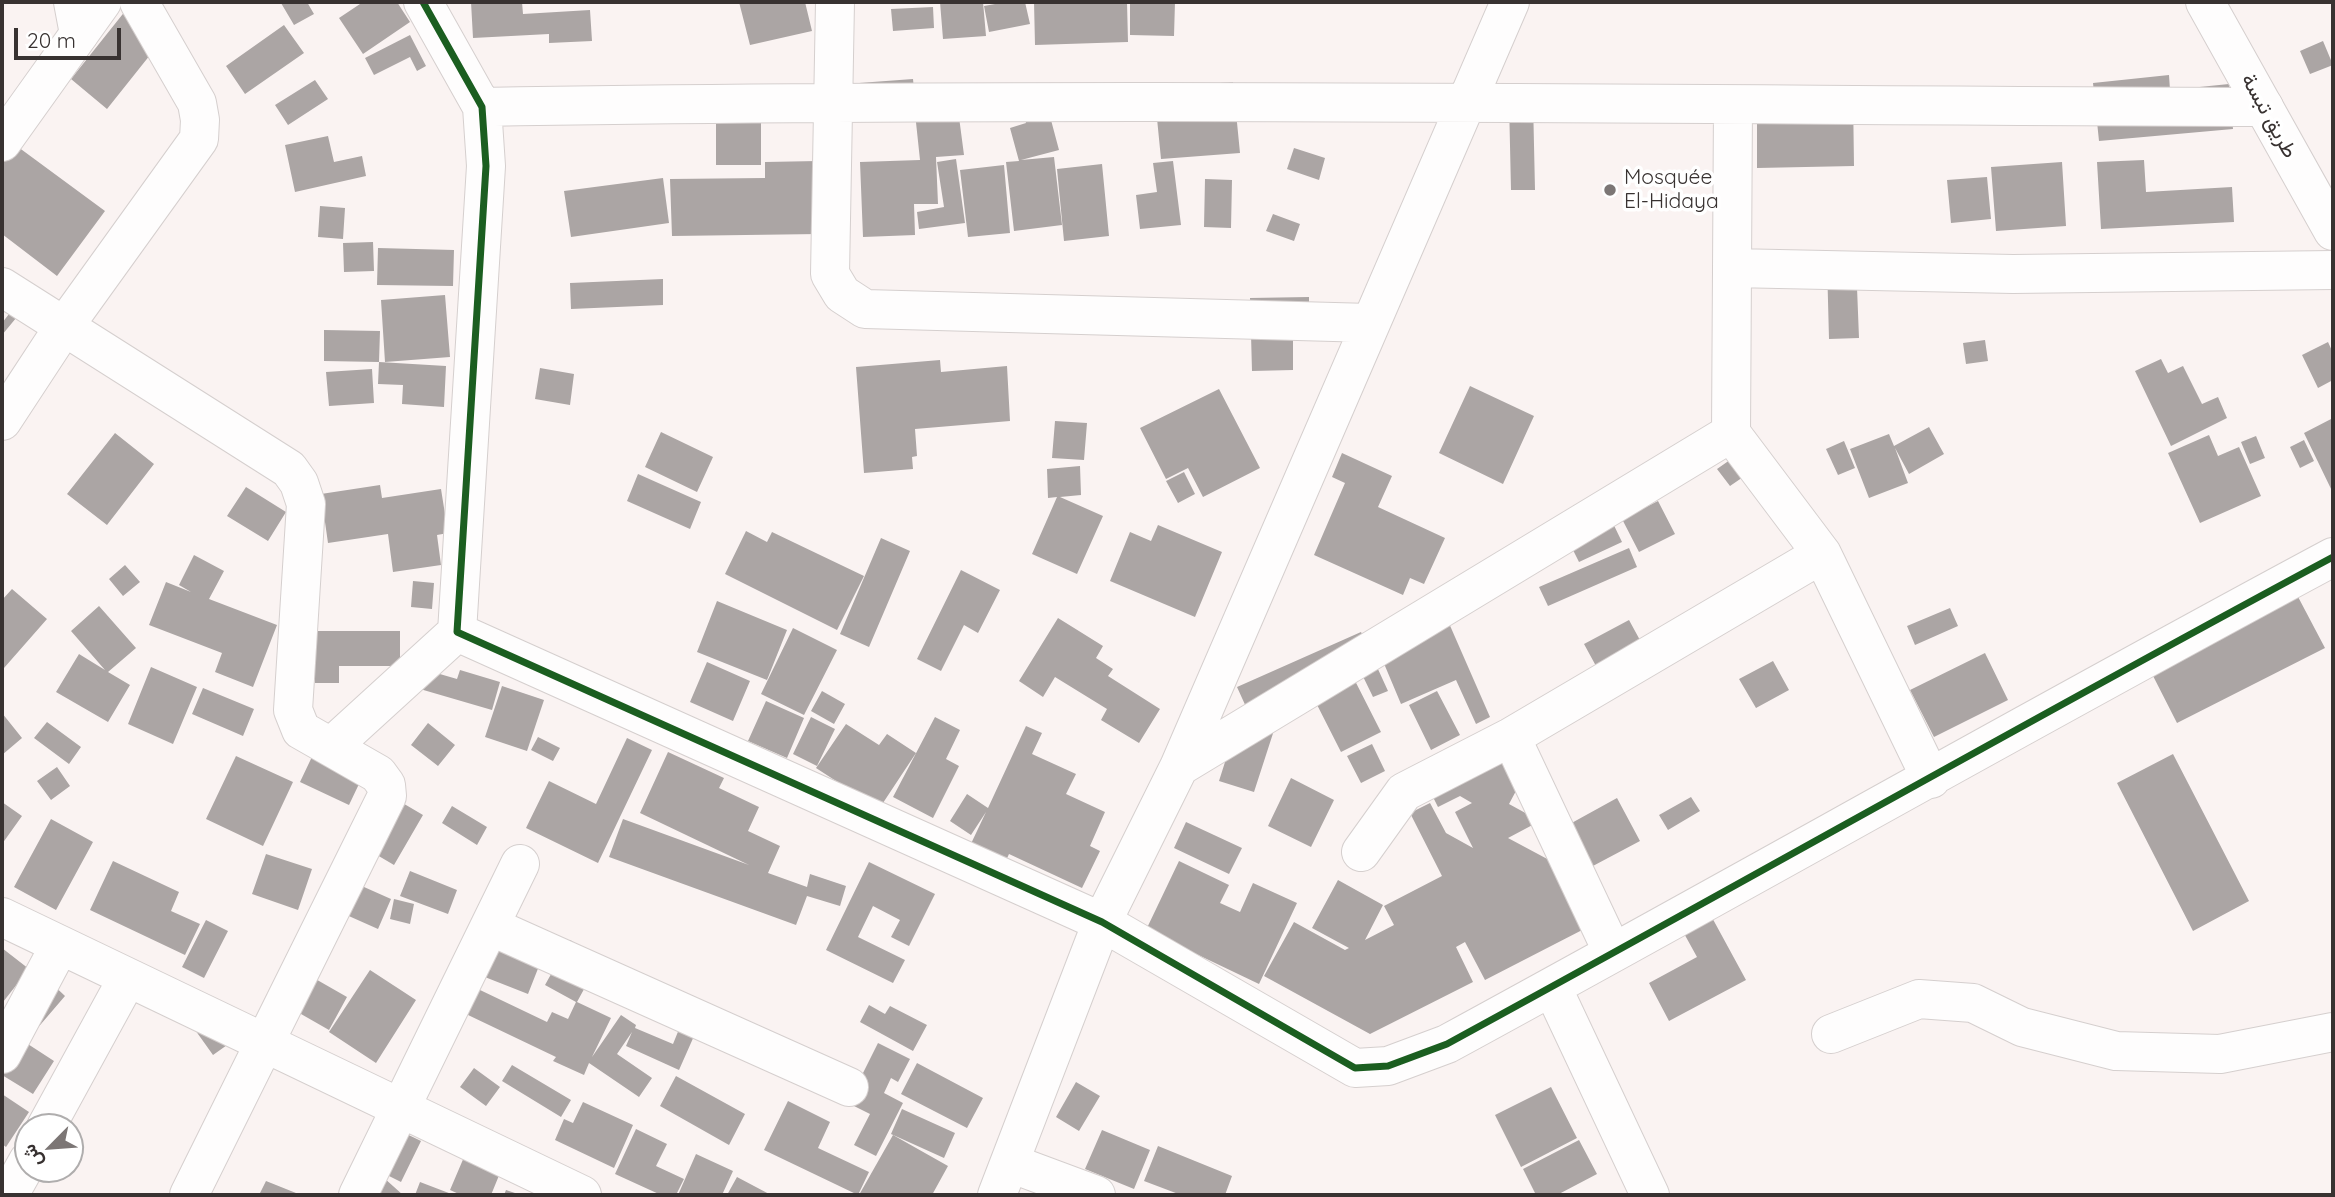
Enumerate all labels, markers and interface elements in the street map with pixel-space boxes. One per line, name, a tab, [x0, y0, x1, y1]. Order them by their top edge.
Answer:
scale bar	[18, 14, 124, 58]
text: 20 m	[27, 27, 76, 53]
street label: طريق تبسة	[2236, 69, 2302, 163]
place label: Mosquée El-Hidaya	[1624, 165, 1719, 215]
marker: Mosquée El-Hidaya	[1602, 182, 1618, 198]
north arrow	[14, 1113, 84, 1183]
text: ش	[16, 1141, 47, 1171]

